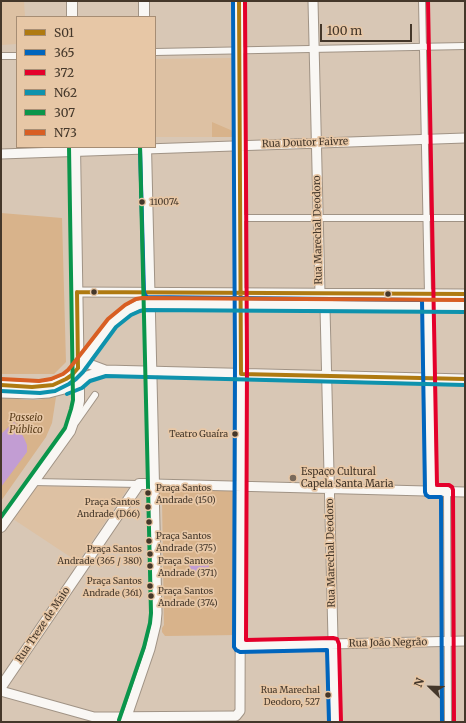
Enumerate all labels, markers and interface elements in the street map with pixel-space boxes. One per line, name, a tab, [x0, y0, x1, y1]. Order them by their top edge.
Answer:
legend	[16, 16, 156, 148]
scale bar	[322, 16, 414, 42]
text: 100 m	[327, 23, 362, 38]
text: S01	[54, 25, 74, 40]
text: 365	[54, 45, 75, 60]
text: 372	[54, 65, 74, 80]
text: N62	[54, 85, 77, 100]
text: 307	[54, 105, 75, 120]
text: N73	[54, 125, 77, 140]
street label: Rua Doutor Faivre	[262, 135, 348, 151]
street label: Rua Marechal Deodoro	[311, 175, 325, 285]
marker: 110074	[137, 197, 147, 207]
place label: 110074	[150, 197, 179, 207]
unlabelled marker	[89, 287, 99, 297]
unlabelled marker	[383, 289, 393, 299]
park label: Passeio Público	[9, 412, 43, 436]
place label: Teatro Guaíra	[169, 429, 228, 439]
marker: Teatro Guaíra	[230, 429, 240, 439]
place label: Espaço Cultural Capela Santa Maria	[301, 466, 393, 490]
marker: Espaço Cultural Capela Santa Maria	[288, 473, 298, 483]
place label: Praça Santos Andrade (150)	[156, 483, 216, 504]
marker: Praça Santos Andrade (150)	[143, 488, 153, 498]
place label: Praça Santos Andrade (D66)	[77, 497, 140, 518]
street label: Rua Marechal Deodoro	[324, 498, 338, 608]
marker: Praça Santos Andrade (D66)	[143, 502, 153, 512]
unlabelled marker	[144, 517, 154, 527]
place label: Praça Santos Andrade (375)	[156, 531, 216, 552]
marker: Praça Santos Andrade (375)	[144, 536, 154, 546]
place label: Praça Santos Andrade (365 / 380)	[58, 544, 142, 565]
marker: Praça Santos Andrade (365 / 380)	[145, 549, 155, 559]
place label: Praça Santos Andrade (371)	[158, 556, 217, 577]
marker: Praça Santos Andrade (371)	[145, 561, 155, 571]
place label: Praça Santos Andrade (361)	[83, 576, 142, 597]
marker: Praça Santos Andrade (361)	[145, 581, 155, 591]
street label: Rua Treze de Maio	[13, 585, 73, 665]
place label: Praça Santos Andrade (374)	[158, 586, 218, 607]
marker: Praça Santos Andrade (374)	[146, 591, 156, 601]
street label: Rua João Negrão	[349, 636, 427, 650]
north arrow	[410, 667, 450, 707]
text: N	[411, 676, 427, 689]
place label: Rua Marechal Deodoro, 527	[261, 685, 320, 706]
marker: Rua Marechal Deodoro, 527	[323, 690, 333, 700]

